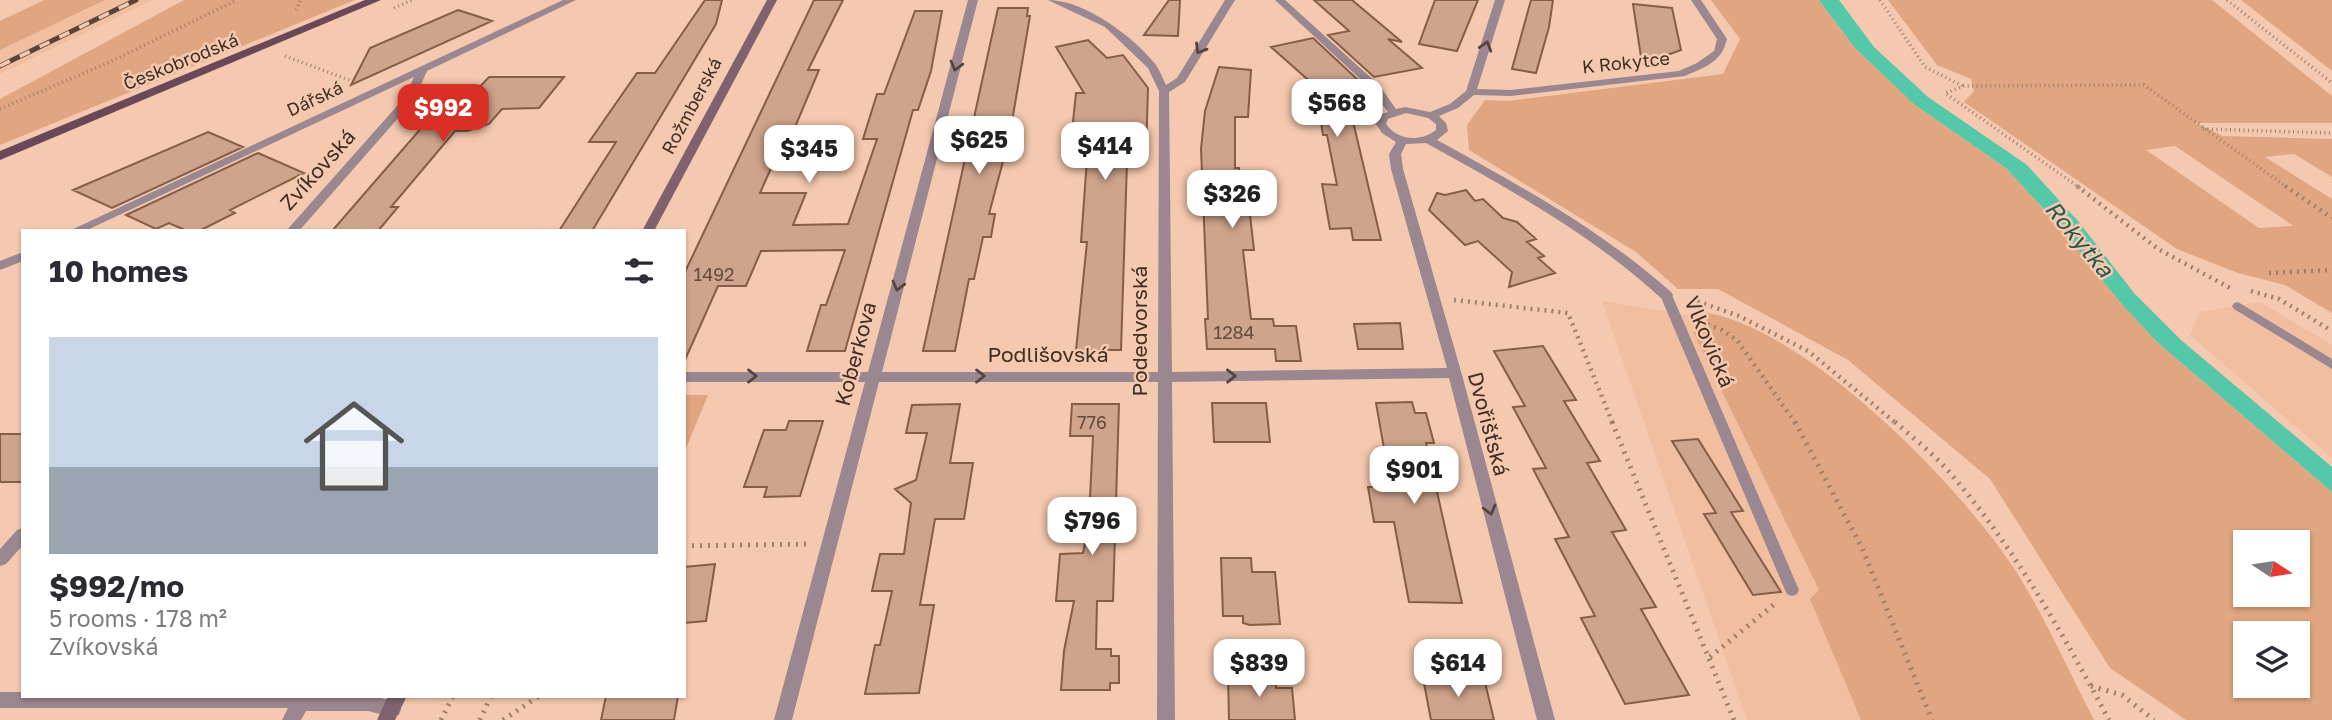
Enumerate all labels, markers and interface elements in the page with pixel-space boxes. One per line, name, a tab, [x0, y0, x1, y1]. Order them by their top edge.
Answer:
street label: Českobrodská	[120, 28, 241, 94]
one-way arrow	[1195, 41, 1208, 54]
one-way arrow	[1478, 41, 1493, 53]
street label: K Rokytce	[1581, 46, 1671, 78]
street label: Rožmberská	[656, 53, 726, 158]
one-way arrow	[949, 60, 964, 72]
street label: Dářská	[283, 76, 346, 121]
pin: $568	[1296, 80, 1378, 139]
pin: $992	[402, 85, 484, 144]
text: $568	[1308, 88, 1366, 116]
text: $992	[414, 93, 472, 121]
pin: $625	[938, 116, 1020, 176]
pin: $414	[1064, 122, 1146, 182]
street label: Zvíkovská	[274, 123, 360, 215]
pin: $345	[768, 125, 850, 185]
text: $625	[950, 125, 1008, 153]
text: $414	[1077, 131, 1133, 159]
text: $345	[780, 134, 838, 162]
pin: $326	[1191, 170, 1273, 230]
text: $326	[1203, 179, 1261, 207]
water label: Rokytka	[2040, 195, 2120, 283]
icon: filters	[620, 252, 658, 290]
text: 10 homes	[49, 253, 188, 289]
house number: 1492	[693, 263, 735, 285]
street label: Podedvorská	[1126, 266, 1152, 396]
one-way arrow	[892, 280, 906, 292]
street label: Vlkovická	[1679, 292, 1741, 391]
street label: Koberkova	[829, 299, 881, 409]
house number: 1284	[1213, 321, 1255, 343]
street label: Podlišovská	[987, 341, 1109, 367]
one-way arrow	[748, 368, 758, 384]
one-way arrow	[975, 368, 986, 384]
one-way arrow	[1226, 368, 1237, 384]
street label: Dvořišťská	[1463, 369, 1515, 479]
icon: home	[291, 383, 417, 509]
house number: 776	[1077, 411, 1107, 433]
pin: $901	[1373, 447, 1455, 506]
text: $901	[1386, 455, 1442, 483]
pin: $796	[1051, 498, 1133, 557]
one-way arrow	[1482, 503, 1496, 515]
text: $796	[1063, 506, 1121, 534]
north arrow	[2233, 530, 2310, 607]
map controls	[2233, 530, 2310, 698]
text: $992/mo	[49, 568, 184, 604]
text: 5 rooms · 178 m²	[49, 604, 227, 632]
button: layers	[2233, 621, 2310, 698]
text: Zvíkovská	[49, 632, 159, 660]
pin: $839	[1218, 640, 1300, 699]
pin: $614	[1417, 640, 1499, 699]
text: $839	[1230, 648, 1288, 676]
text: $614	[1430, 648, 1486, 676]

